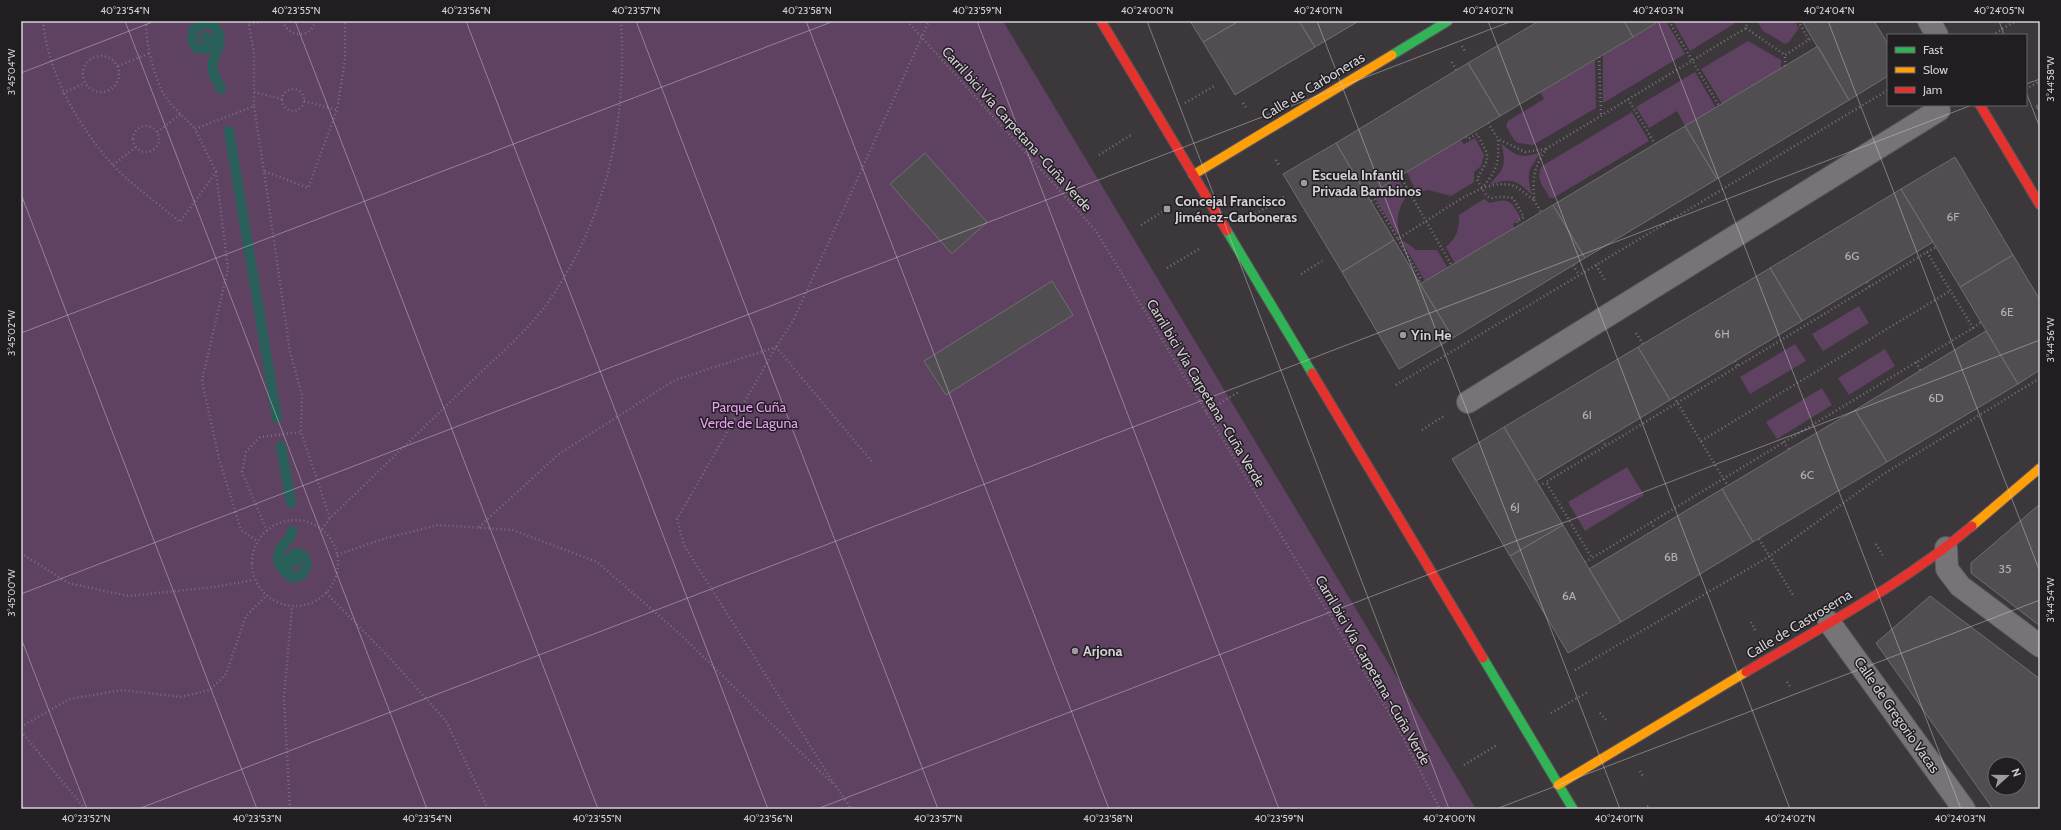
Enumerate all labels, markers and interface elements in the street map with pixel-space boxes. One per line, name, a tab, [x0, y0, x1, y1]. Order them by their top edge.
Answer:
text: 40°23'54"N	[100, 4, 150, 17]
text: 40°23'55"N	[271, 4, 321, 17]
text: 40°23'56"N	[441, 4, 491, 17]
text: 40°23'57"N	[612, 4, 660, 17]
text: 40°23'58"N	[782, 4, 832, 17]
text: 40°23'59"N	[952, 4, 1002, 17]
text: 40°24'00"N	[1121, 4, 1173, 17]
text: 40°24'01"N	[1294, 4, 1342, 17]
text: 40°24'02"N	[1463, 4, 1513, 17]
text: 40°24'03"N	[1633, 4, 1683, 17]
text: 40°24'04"N	[1803, 4, 1855, 17]
text: 40°24'05"N	[1974, 4, 2024, 17]
legend	[1887, 34, 2027, 106]
text: Fast	[1923, 42, 1943, 57]
street label: Carril bici Vía Carpetana -Cuña Verde	[938, 43, 1096, 215]
text: 3°45'04"W	[5, 48, 18, 95]
street label: Calle de Carboneras	[1258, 48, 1368, 124]
text: 3°44'58"W	[2044, 56, 2057, 102]
text: Slow	[1923, 62, 1948, 77]
text: Jam	[1922, 82, 1942, 97]
place label: Escuela Infantil Privada Bambinos	[1312, 166, 1421, 200]
marker: Escuela Infantil Privada Bambinos	[1299, 178, 1309, 188]
place label: Concejal Francisco Jiménez-Carboneras	[1174, 192, 1297, 226]
marker: Concejal Francisco Jiménez-Carboneras	[1162, 204, 1172, 214]
house number: 6F	[1946, 209, 1960, 224]
house number: 6G	[1845, 248, 1859, 263]
street label: Carril bici Vía Carpetana -Cuña Verde	[1143, 296, 1269, 490]
house number: 6E	[2000, 304, 2014, 319]
text: 3°45'02"W	[5, 310, 18, 356]
text: 3°44'56"W	[2044, 317, 2057, 362]
place label: Yin He	[1410, 326, 1452, 344]
house number: 6H	[1714, 326, 1730, 341]
marker: Yin He	[1398, 330, 1408, 340]
house number: 6D	[1928, 390, 1944, 405]
park label: Parque Cuña Verde de Laguna	[700, 398, 798, 432]
house number: 6I	[1582, 407, 1592, 422]
house number: 6C	[1800, 467, 1814, 482]
house number: 6J	[1510, 499, 1520, 514]
house number: 6B	[1664, 549, 1678, 564]
house number: 35	[1999, 561, 2011, 576]
text: 3°45'00"W	[5, 569, 18, 617]
street label: Carril bici Vía Carpetana -Cuña Verde	[1311, 572, 1435, 768]
text: 3°44'54"W	[2044, 577, 2057, 622]
street label: Calle de Castroserna	[1743, 585, 1855, 663]
house number: 6A	[1562, 588, 1577, 603]
place label: Arjona	[1083, 642, 1122, 660]
marker: Arjona	[1070, 646, 1080, 656]
street label: Calle de Gregorio Vacas	[1850, 654, 1944, 777]
north arrow	[1987, 756, 2027, 796]
text: N	[2008, 766, 2024, 779]
text: 40°23'52"N	[62, 812, 110, 825]
text: 40°23'53"N	[232, 812, 282, 825]
text: 40°23'54"N	[402, 812, 452, 825]
text: 40°23'55"N	[572, 812, 622, 825]
text: 40°23'56"N	[743, 812, 793, 825]
text: 40°23'57"N	[914, 812, 962, 825]
text: 40°23'58"N	[1083, 812, 1133, 825]
text: 40°23'59"N	[1254, 812, 1304, 825]
text: 40°24'00"N	[1423, 812, 1475, 825]
text: 40°24'01"N	[1595, 812, 1643, 825]
text: 40°24'02"N	[1765, 812, 1815, 825]
text: 40°24'03"N	[1935, 812, 1985, 825]

